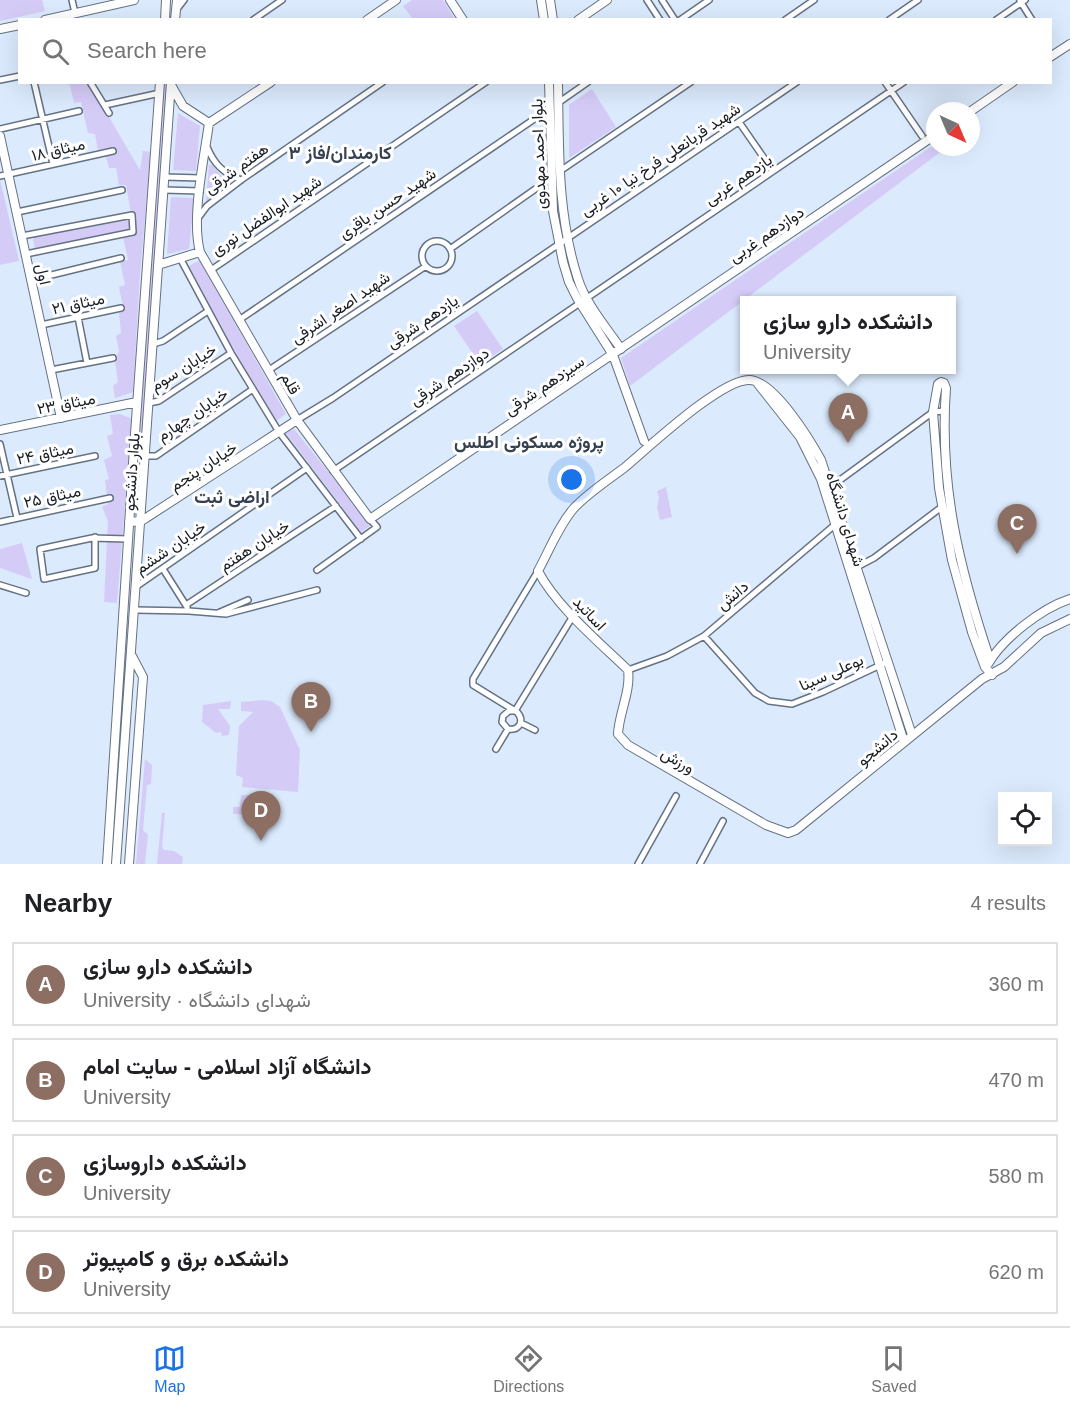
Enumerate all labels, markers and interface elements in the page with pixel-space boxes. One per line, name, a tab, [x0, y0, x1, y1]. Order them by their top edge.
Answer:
search box	[18, 18, 1052, 84]
icon: search	[39, 35, 72, 68]
text: Search here	[87, 38, 207, 63]
street label: بلوار احمد مهدوی	[528, 98, 551, 210]
street label: شهید قربانعلی فرخ نیا ۱۰ غربی	[577, 99, 745, 222]
north arrow	[926, 102, 980, 156]
street label: میثاق ۱۸	[30, 135, 87, 165]
street label: هفتم شرقی	[201, 140, 273, 199]
district label: کارمندان/فاز ۳	[288, 143, 392, 164]
street label: یازدهم غربی	[701, 151, 776, 210]
street label: شهید حسن باقری	[336, 165, 440, 244]
street label: شهید ابوالفضل نوری	[208, 172, 325, 260]
street label: دوازدهم غربی	[726, 203, 808, 267]
street label: اول	[31, 262, 54, 287]
street label: شهید اصغر اشرفی	[288, 268, 394, 348]
street label: میثاق ۲۱	[50, 290, 106, 318]
street label: یازدهم شرقی	[383, 291, 462, 353]
popup	[740, 296, 956, 374]
text: دانشکده دارو سازی	[763, 309, 933, 334]
street label: خیابان سوم	[147, 340, 221, 396]
text: University	[763, 341, 851, 363]
street label: دوازدهم شرقی	[407, 344, 493, 411]
street label: سیزدهم شرقی	[501, 352, 589, 420]
street label: قلم	[276, 369, 304, 398]
street label: خیابان چهارم	[154, 384, 233, 447]
street label: میثاق ۲۳	[35, 390, 97, 418]
pin: A	[828, 394, 868, 443]
district label: پروژه مسکونی اطلس	[454, 432, 604, 454]
street label: بلوار دانشجو	[120, 433, 145, 512]
street label: خیابان پنجم	[167, 438, 242, 497]
street label: میثاق ۲۴	[15, 439, 75, 469]
your location	[557, 465, 586, 494]
street label: شهدای دانشگاه	[821, 470, 868, 569]
street label: میثاق ۲۵	[22, 482, 82, 512]
district label: اراضی ثبت	[194, 487, 270, 508]
pin: C	[998, 504, 1036, 554]
street label: خیابان هفتم	[216, 516, 294, 576]
street label: خیابان ششم	[132, 518, 210, 579]
street label: دانش	[713, 577, 753, 615]
street label: اساتید	[569, 593, 609, 634]
street label: بوعلی سینا	[797, 651, 867, 696]
pin: B	[292, 682, 330, 732]
street label: دانشجو	[854, 726, 902, 771]
street label: ورزش	[657, 744, 697, 778]
pin: D	[242, 792, 280, 841]
map controls	[998, 792, 1052, 846]
button: locate	[998, 792, 1052, 846]
text: Nearby	[24, 888, 112, 918]
text: 4 results	[970, 892, 1046, 914]
text: دانشکده دارو سازی	[83, 954, 253, 979]
text: A	[38, 973, 53, 995]
text: 360 m	[988, 973, 1044, 995]
text: University · شهدای دانشگاه	[83, 989, 311, 1011]
text: دانشگاه آزاد اسلامی - سایت امام	[83, 1054, 372, 1079]
text: B	[38, 1069, 53, 1091]
text: 470 m	[988, 1069, 1044, 1091]
text: University	[83, 1086, 171, 1108]
text: دانشکده داروسازی	[83, 1150, 247, 1175]
text: C	[38, 1165, 53, 1187]
text: 580 m	[988, 1165, 1044, 1187]
text: University	[83, 1182, 171, 1204]
text: دانشکده برق و کامپیوتر	[83, 1246, 289, 1271]
text: D	[38, 1261, 53, 1283]
text: 620 m	[988, 1261, 1044, 1283]
text: University	[83, 1278, 171, 1300]
tab: Map	[153, 1342, 186, 1396]
tab: Directions	[493, 1342, 564, 1396]
tab: Saved	[871, 1342, 917, 1396]

